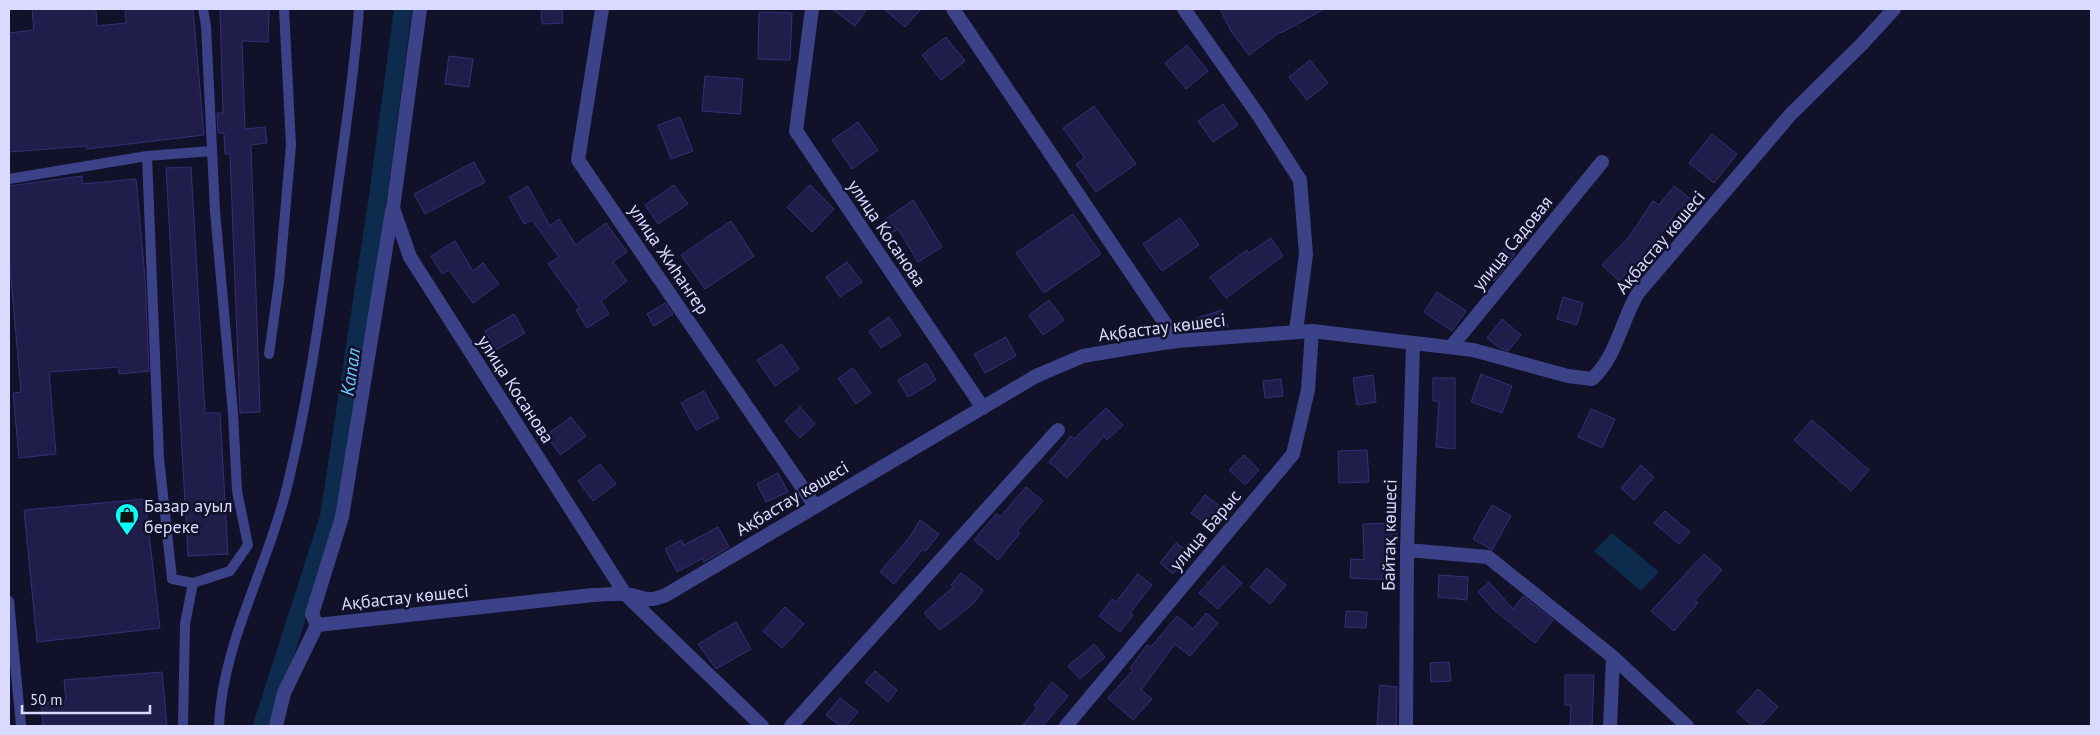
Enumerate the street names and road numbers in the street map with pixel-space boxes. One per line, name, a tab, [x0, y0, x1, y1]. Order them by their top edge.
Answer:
street label: улица Косанова	[843, 175, 931, 291]
street label: Ақбастау көшесі	[1610, 186, 1710, 298]
street label: улица Садовая	[1467, 191, 1557, 295]
street label: улица Жиhангер	[623, 199, 715, 319]
street label: Ақбастау көшесі	[1097, 308, 1227, 346]
street label: улица Косанова	[472, 331, 560, 447]
street label: Ақбастау көшесі	[731, 455, 853, 541]
street label: Байтақ көшесі	[1377, 479, 1401, 591]
street label: улица Барыс	[1164, 485, 1246, 575]
street label: Ақбастау көшесі	[340, 579, 470, 615]

